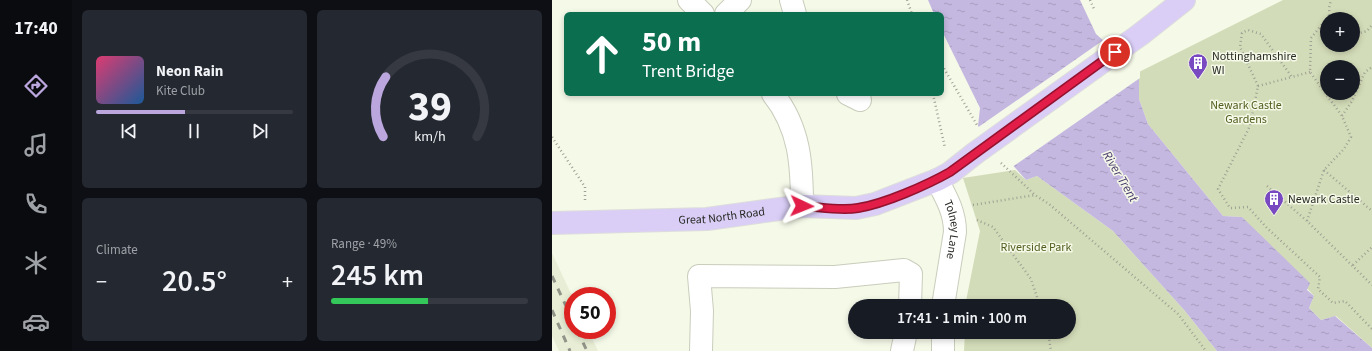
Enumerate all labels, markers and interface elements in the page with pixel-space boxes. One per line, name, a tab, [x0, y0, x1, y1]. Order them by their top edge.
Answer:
map controls	[1320, 12, 1360, 100]
button: +	[1320, 12, 1360, 52]
text: 17:40	[14, 16, 58, 41]
text: 50 m	[642, 22, 701, 62]
icon: ahead	[576, 28, 628, 80]
pin	[1098, 35, 1132, 69]
icon: arrive	[1104, 41, 1126, 63]
place label: Nottinghamshire WI	[1212, 48, 1297, 79]
building icon: Nottinghamshire WI	[1187, 52, 1209, 80]
text: Trent Bridge	[642, 59, 734, 84]
button: −	[1320, 60, 1360, 100]
text: Neon Rain	[156, 61, 223, 82]
icon: directions	[22, 72, 50, 100]
text: 39	[408, 77, 451, 137]
text: Kite Club	[156, 82, 205, 100]
park label: Newark Castle Gardens	[1210, 97, 1282, 128]
icon: previous	[118, 120, 140, 142]
icon: pause	[183, 120, 205, 142]
icon: next	[249, 120, 271, 142]
text: km/h	[414, 126, 445, 147]
icon: music	[22, 131, 50, 159]
water label: River Trent	[1098, 148, 1143, 206]
position arrow	[781, 185, 823, 227]
building icon: Newark Castle	[1263, 188, 1285, 216]
icon: phone	[22, 190, 50, 218]
place label: Newark Castle	[1288, 191, 1360, 208]
street label: Tolney Lane	[939, 197, 963, 260]
street label: Great North Road	[678, 203, 766, 229]
text: Range · 49%	[331, 235, 397, 253]
park label: Riverside Park	[1001, 239, 1071, 256]
text: Climate	[96, 241, 138, 259]
icon: climate	[22, 249, 50, 277]
text: 245 km	[331, 254, 424, 297]
text: 20.5°	[162, 260, 227, 303]
text: −	[96, 266, 107, 298]
text: +	[282, 266, 293, 298]
speed limit sign: 50	[564, 287, 616, 339]
icon: car	[22, 308, 50, 336]
text: 17:41 · 1 min · 100 m	[897, 308, 1027, 329]

